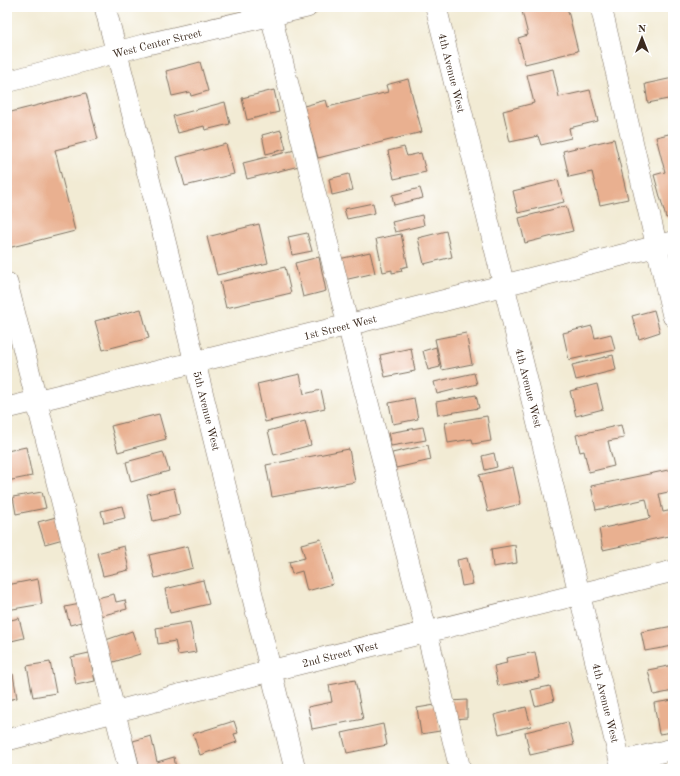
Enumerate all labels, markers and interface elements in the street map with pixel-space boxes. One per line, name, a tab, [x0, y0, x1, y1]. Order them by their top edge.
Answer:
north arrow	[622, 18, 662, 58]
text: N	[638, 24, 647, 35]
street label: West Center Street	[112, 28, 203, 61]
street label: 4th Avenue West	[435, 32, 466, 114]
street label: 1st Street West	[303, 314, 378, 343]
street label: 4th Avenue West	[512, 347, 543, 429]
street label: 5th Avenue West	[190, 370, 221, 452]
street label: 2nd Street West	[301, 641, 380, 670]
street label: 4th Avenue West	[589, 662, 620, 744]

